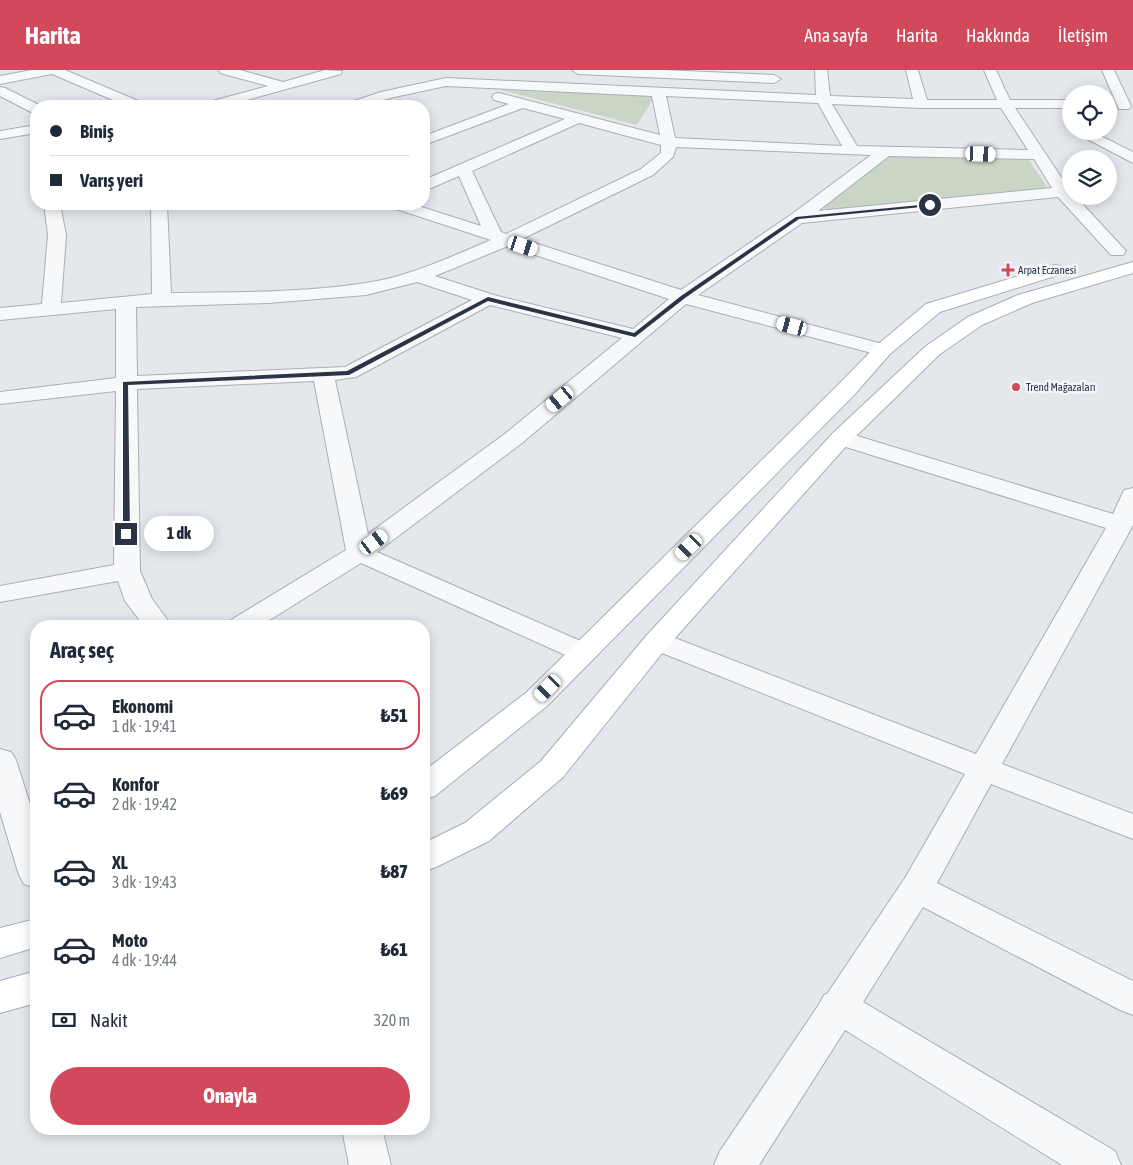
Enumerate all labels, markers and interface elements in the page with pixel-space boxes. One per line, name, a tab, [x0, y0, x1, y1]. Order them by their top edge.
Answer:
text: Harita	[25, 22, 81, 49]
text: Ana sayfa	[804, 25, 868, 46]
text: Harita	[896, 25, 938, 46]
text: Hakkında	[966, 25, 1030, 46]
text: İletişim	[1058, 25, 1108, 46]
map controls	[1062, 85, 1117, 205]
button: locate	[1062, 85, 1117, 140]
text: Biniş	[80, 120, 114, 142]
car	[965, 146, 996, 162]
button: layers	[1062, 150, 1117, 205]
text: Varış yeri	[80, 169, 143, 191]
route start	[919, 194, 941, 216]
car	[506, 234, 539, 258]
marker: Arpat Eczanesi	[1002, 264, 1014, 276]
place label: Arpat Eczanesi	[1018, 264, 1076, 276]
car	[775, 315, 808, 337]
marker: Trend Mağazaları	[1010, 381, 1022, 393]
place label: Trend Mağazaları	[1026, 381, 1095, 393]
car	[543, 384, 576, 414]
callout: 1 dk	[144, 516, 214, 552]
route end	[115, 523, 137, 545]
text: 1 dk	[167, 524, 191, 542]
car	[357, 527, 390, 557]
car	[672, 531, 705, 563]
text: Araç seç	[50, 637, 114, 663]
car	[532, 672, 563, 704]
icon: car	[52, 693, 97, 738]
text: Ekonomi	[112, 695, 173, 717]
text: ₺51	[381, 704, 408, 726]
text: 1 dk · 19:41	[112, 717, 177, 735]
icon: car	[52, 771, 97, 816]
text: Konfor	[112, 773, 159, 795]
text: ₺69	[381, 782, 408, 804]
text: 2 dk · 19:42	[112, 795, 177, 813]
icon: car	[52, 849, 97, 894]
text: XL	[112, 851, 128, 873]
text: ₺87	[381, 860, 408, 882]
text: 3 dk · 19:43	[112, 873, 177, 891]
icon: car	[52, 927, 97, 972]
text: Moto	[112, 929, 148, 951]
text: ₺61	[381, 938, 408, 960]
text: 4 dk · 19:44	[112, 951, 177, 969]
icon: cash	[50, 1006, 78, 1034]
text: Nakit	[90, 1009, 128, 1031]
text: 320 m	[374, 1011, 410, 1029]
button: Onayla	[50, 1067, 410, 1125]

